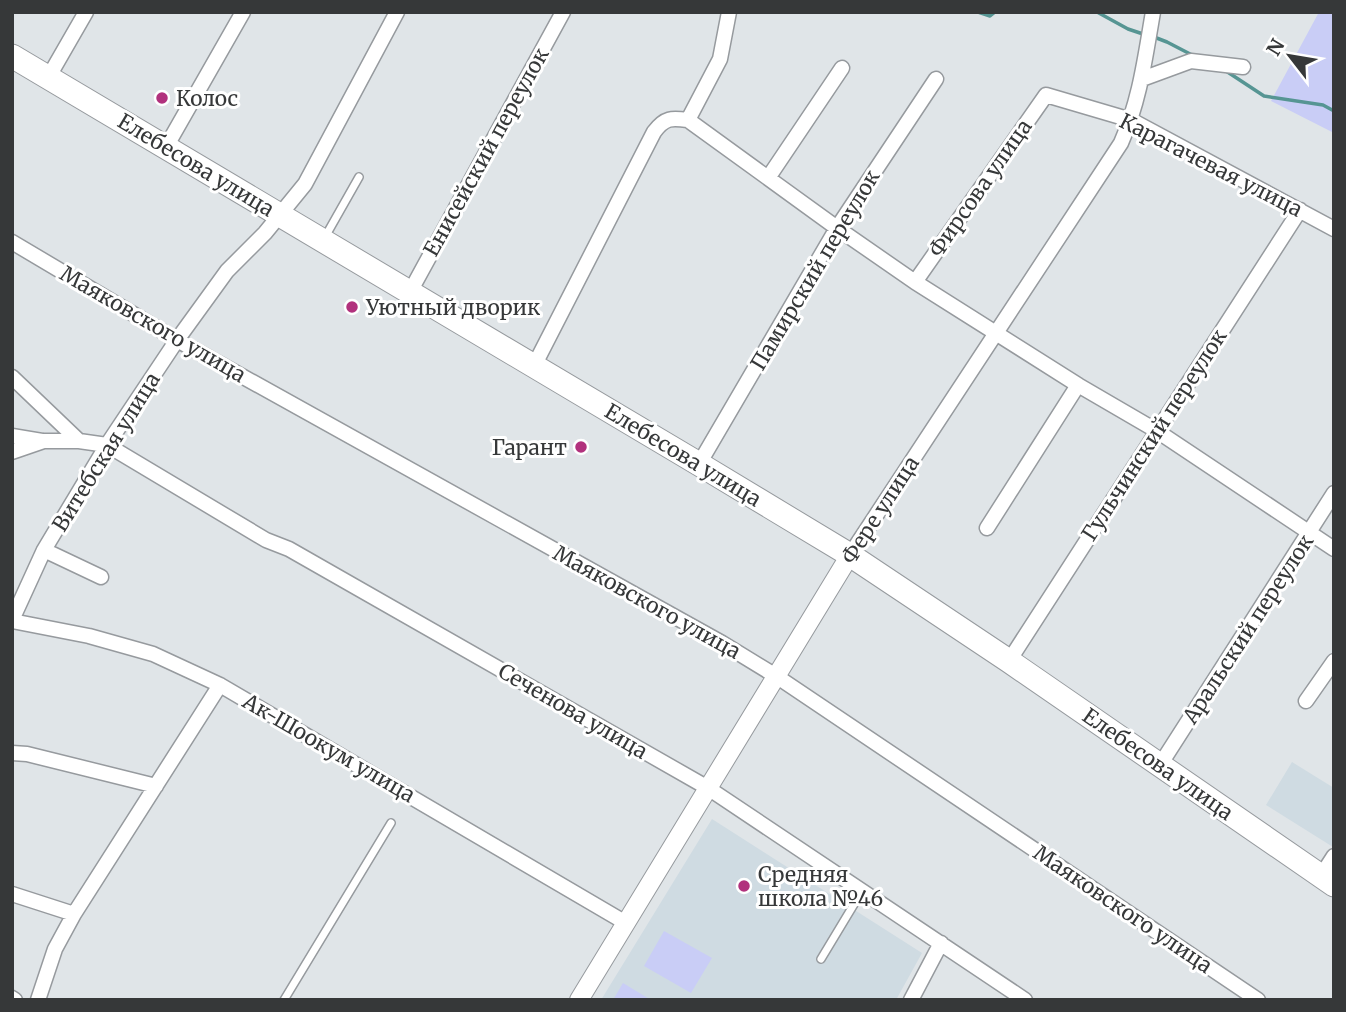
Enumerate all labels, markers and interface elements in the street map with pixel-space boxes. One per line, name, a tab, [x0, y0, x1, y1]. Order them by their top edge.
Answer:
north arrow	[1255, 21, 1325, 91]
text: N	[1261, 35, 1290, 60]
street label: Енисейский переулок	[417, 43, 555, 261]
place label: Колос	[176, 85, 238, 112]
marker: Колос	[154, 90, 170, 106]
street label: Карагачевая улица	[1115, 107, 1307, 223]
street label: Елебесова улица	[113, 108, 279, 222]
street label: Фирсова улица	[922, 114, 1038, 262]
street label: Памирский переулок	[744, 165, 886, 375]
street label: Маяковского улица	[55, 260, 251, 388]
place label: Уютный дворик	[365, 294, 540, 321]
marker: Уютный дворик	[344, 299, 360, 315]
street label: Гульчинский переулок	[1075, 324, 1233, 546]
street label: Витебская улица	[46, 367, 166, 537]
street label: Елебесова улица	[600, 398, 766, 512]
place label: Гарант	[492, 434, 567, 461]
marker: Гарант	[573, 439, 589, 455]
street label: Фере улица	[835, 451, 925, 569]
street label: Аральский переулок	[1176, 529, 1319, 730]
street label: Маяковского улица	[549, 539, 745, 665]
street label: Сеченова улица	[493, 657, 653, 765]
street label: Ак-Шоокум улица	[237, 687, 420, 808]
street label: Елебесова улица	[1077, 702, 1239, 826]
street label: Маяковского улица	[1028, 839, 1218, 979]
place label: Средняя школа №46	[758, 861, 883, 912]
marker: Средняя школа №46	[736, 878, 752, 894]

